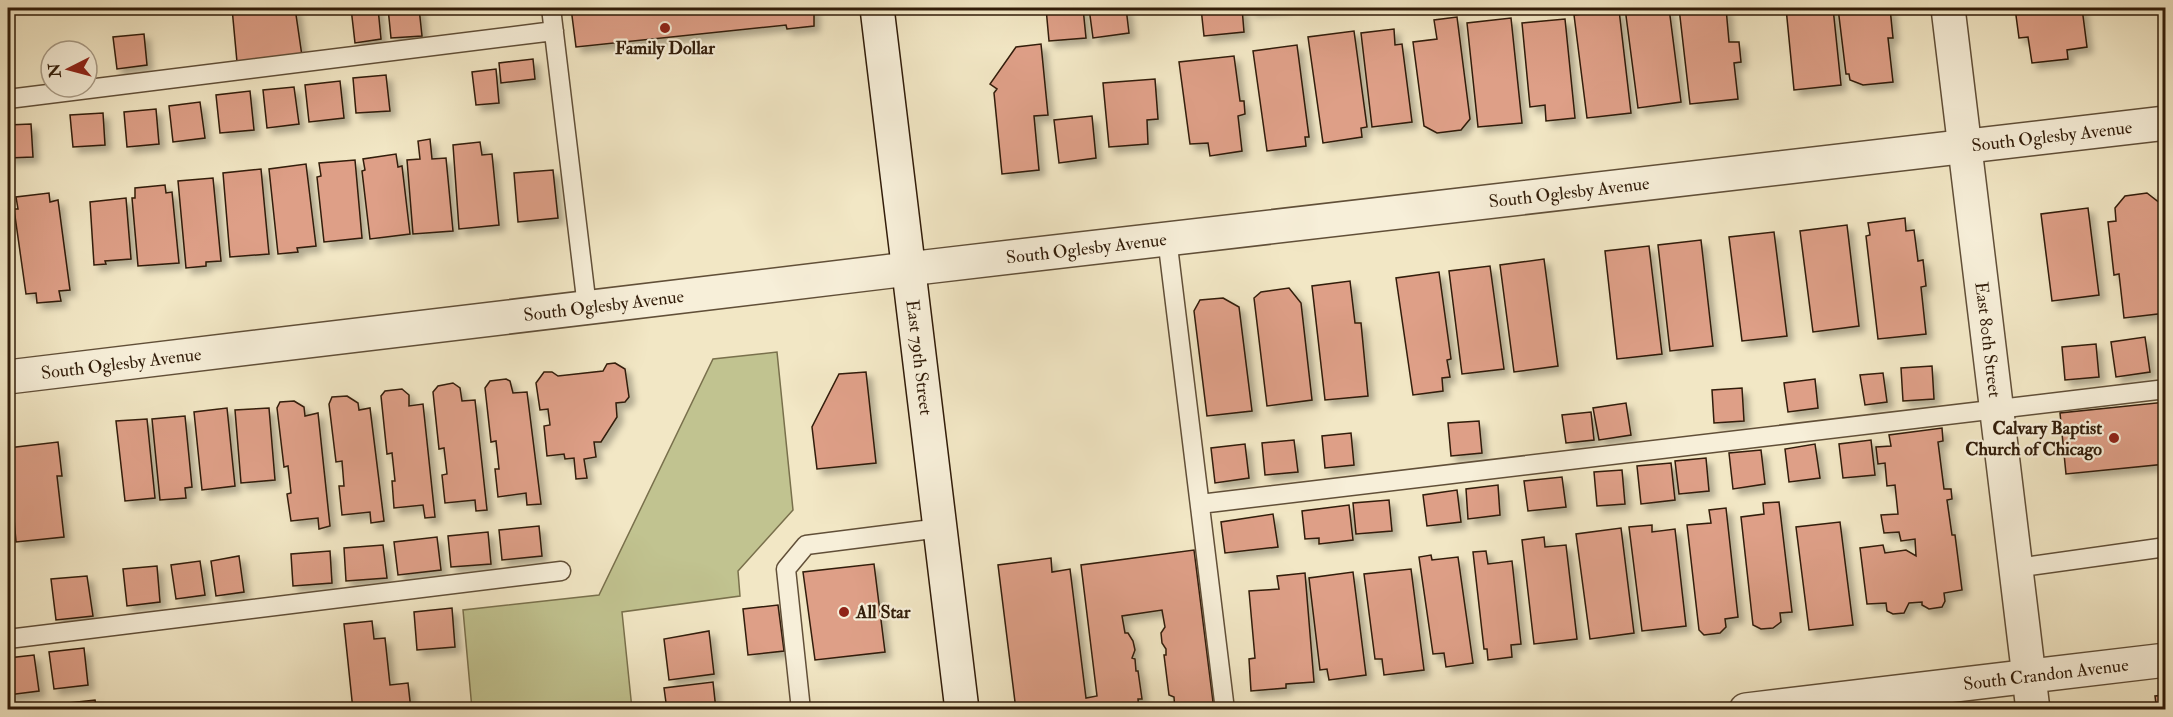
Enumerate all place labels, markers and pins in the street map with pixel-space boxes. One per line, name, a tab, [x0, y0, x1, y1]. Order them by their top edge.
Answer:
marker: Family Dollar	[658, 21, 672, 35]
place label: Family Dollar	[615, 37, 715, 60]
place label: Calvary Baptist Church of Chicago	[1965, 417, 2102, 461]
marker: Calvary Baptist Church of Chicago	[2107, 431, 2121, 445]
place label: All Star	[855, 601, 911, 624]
marker: All Star	[837, 605, 851, 619]

